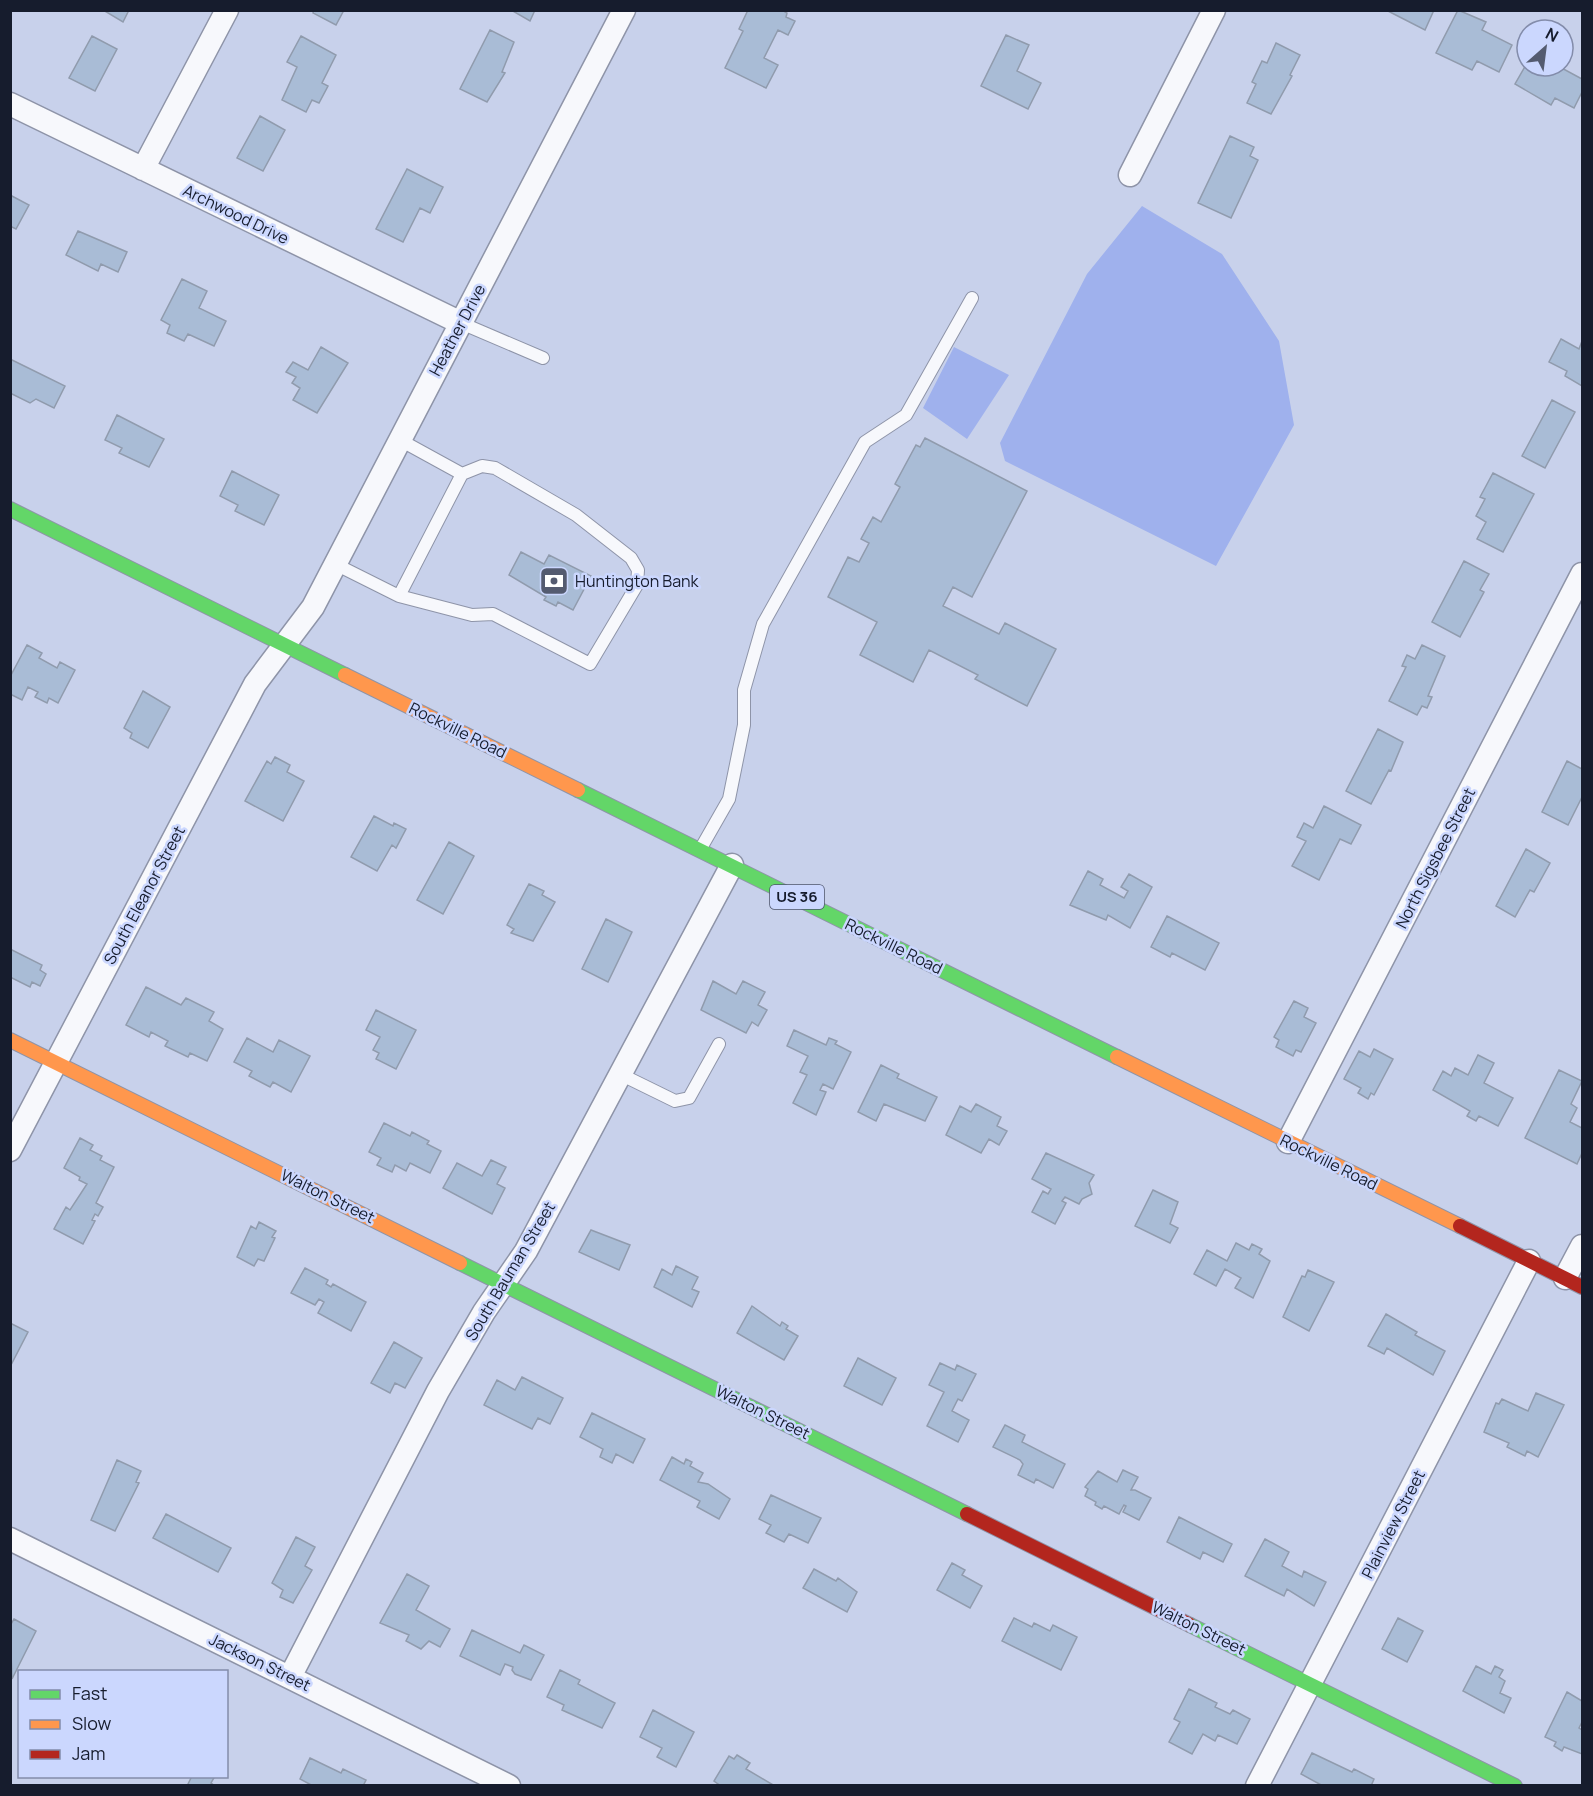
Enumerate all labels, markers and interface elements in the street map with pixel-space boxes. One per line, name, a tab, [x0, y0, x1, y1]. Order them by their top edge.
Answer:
north arrow	[1515, 18, 1575, 78]
text: N	[1542, 22, 1562, 47]
street label: Archwood Drive	[179, 179, 293, 249]
street label: Heather Drive	[424, 280, 490, 380]
bank icon: Huntington Bank	[538, 565, 570, 597]
place label: Huntington Bank	[575, 570, 700, 592]
street label: Rockville Road	[405, 697, 511, 763]
street label: North Sigsbee Street	[1390, 784, 1480, 932]
street label: South Eleanor Street	[98, 822, 190, 968]
road number: US 36	[770, 885, 824, 909]
street label: Rockville Road	[841, 913, 947, 979]
street label: Rockville Road	[1276, 1129, 1382, 1195]
street label: Walton Street	[277, 1164, 379, 1228]
street label: South Bauman Street	[460, 1197, 560, 1345]
street label: Walton Street	[712, 1380, 814, 1444]
street label: Plainview Street	[1356, 1466, 1430, 1582]
street label: Walton Street	[1148, 1596, 1250, 1660]
street label: Jackson Street	[206, 1628, 314, 1696]
legend	[18, 1670, 228, 1778]
text: Fast	[72, 1681, 107, 1705]
text: Slow	[72, 1711, 112, 1735]
text: Jam	[72, 1741, 106, 1765]

